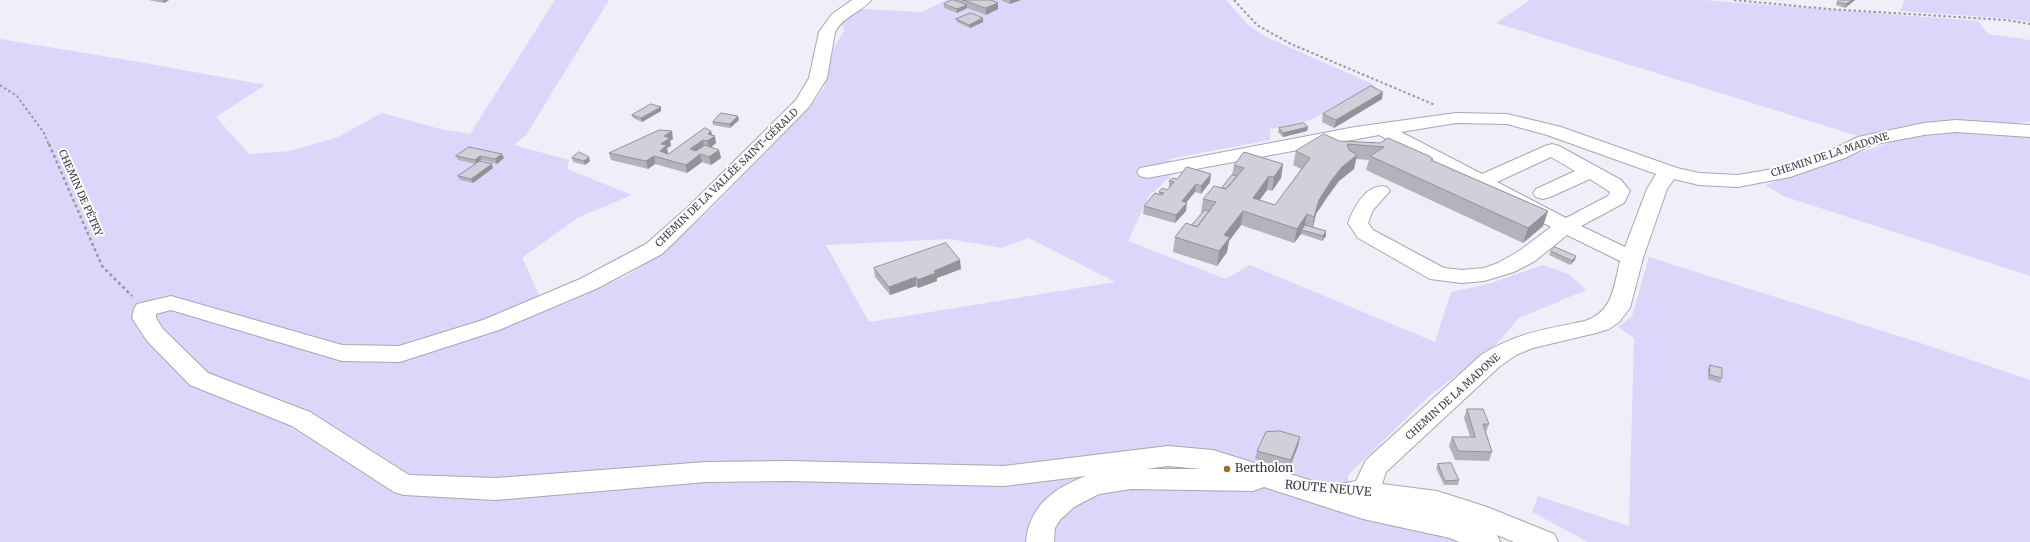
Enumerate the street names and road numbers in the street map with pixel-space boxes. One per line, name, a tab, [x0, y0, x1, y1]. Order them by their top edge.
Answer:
street label: CHEMIN DE LA VALLÉE SAINT-GÉRALD	[653, 106, 801, 250]
street label: CHEMIN DE LA MADONE	[1770, 130, 1890, 180]
street label: CHEMIN DE PÉTRY	[55, 148, 105, 238]
street label: CHEMIN DE LA MADONE	[1403, 351, 1503, 443]
street label: ROUTE NEUVE	[1284, 478, 1372, 500]

